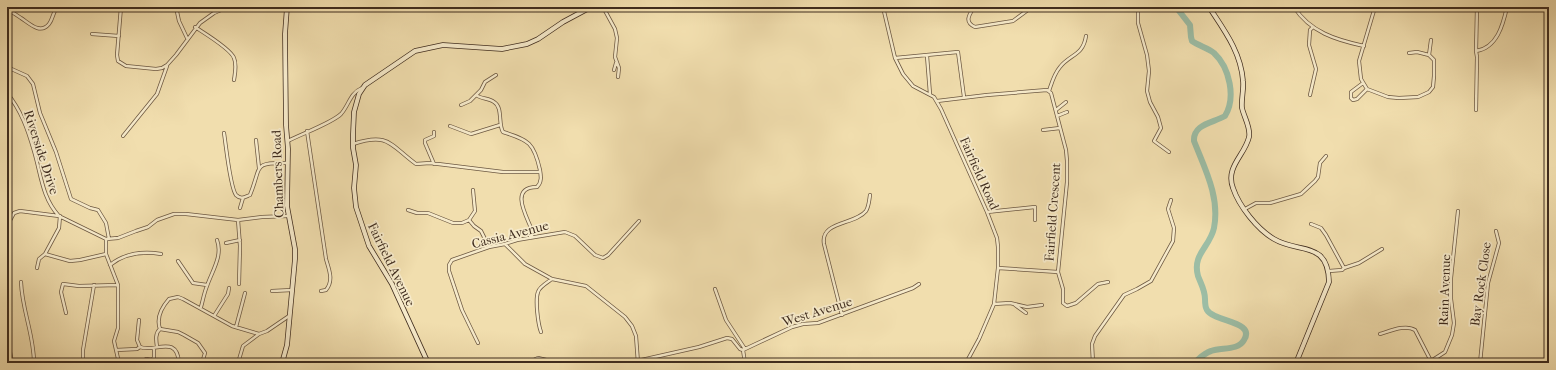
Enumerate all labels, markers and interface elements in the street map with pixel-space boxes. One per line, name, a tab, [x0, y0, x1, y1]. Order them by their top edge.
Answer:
street label: Riverside Drive	[21, 108, 62, 197]
street label: Chambers Road	[268, 129, 287, 218]
street label: Fairfield Road	[957, 134, 1003, 213]
street label: Fairfield Crescent	[1042, 162, 1063, 262]
street label: Cassia Avenue	[470, 218, 551, 251]
street label: Fairfield Avenue	[365, 220, 419, 309]
street label: Bay Rock Close	[1467, 240, 1494, 327]
street label: Rain Avenue	[1436, 253, 1453, 326]
street label: West Avenue	[779, 294, 855, 330]

